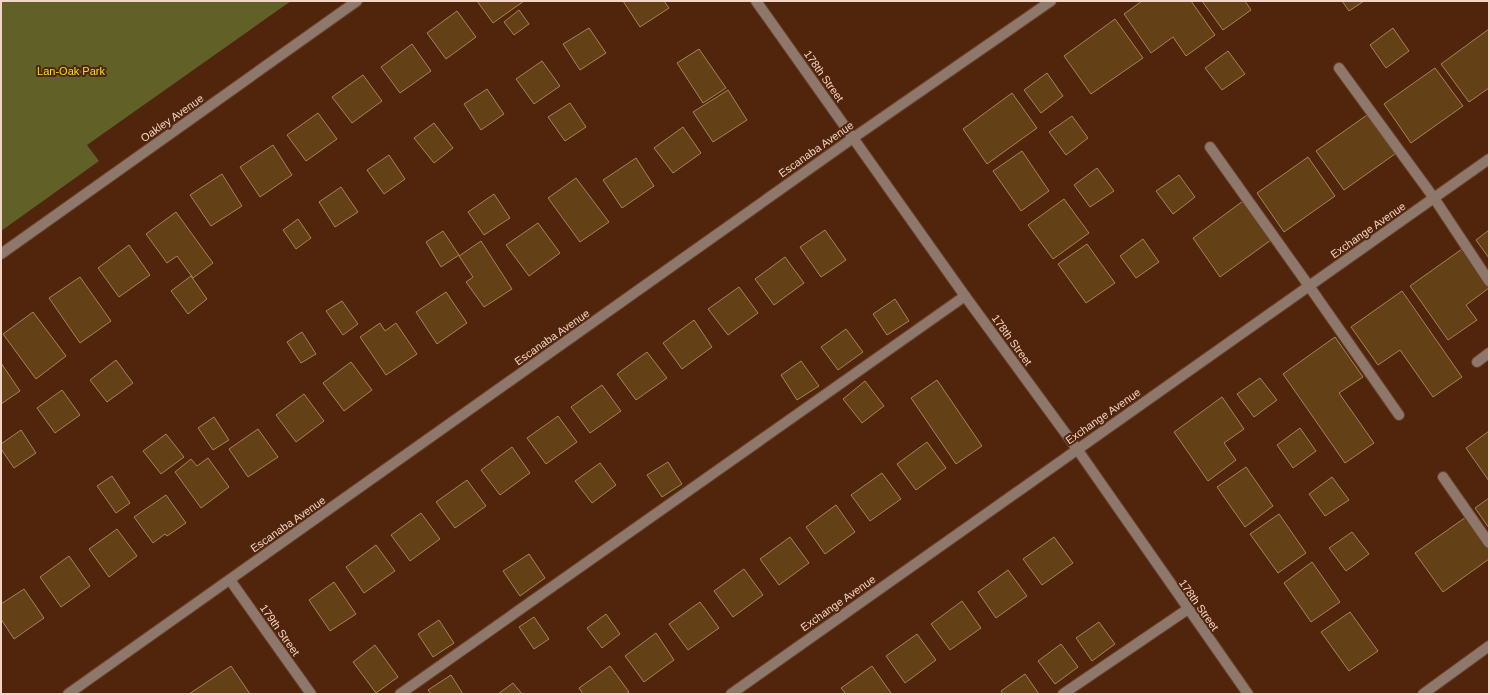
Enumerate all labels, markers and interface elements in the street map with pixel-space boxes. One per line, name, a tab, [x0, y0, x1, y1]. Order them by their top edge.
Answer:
street label: 178th Street	[802, 48, 846, 104]
park label: Lan-Oak Park	[37, 65, 105, 77]
street label: Oakley Avenue	[138, 92, 206, 144]
street label: Escanaba Avenue	[776, 119, 856, 179]
street label: Exchange Avenue	[1328, 200, 1408, 260]
street label: Escanaba Avenue	[512, 307, 592, 367]
street label: 178th Street	[990, 312, 1034, 368]
street label: Exchange Avenue	[1063, 386, 1143, 446]
street label: Escanaba Avenue	[248, 494, 328, 554]
street label: Exchange Avenue	[798, 573, 878, 633]
street label: 178th Street	[1177, 577, 1221, 633]
street label: 179th Street	[258, 602, 302, 658]

